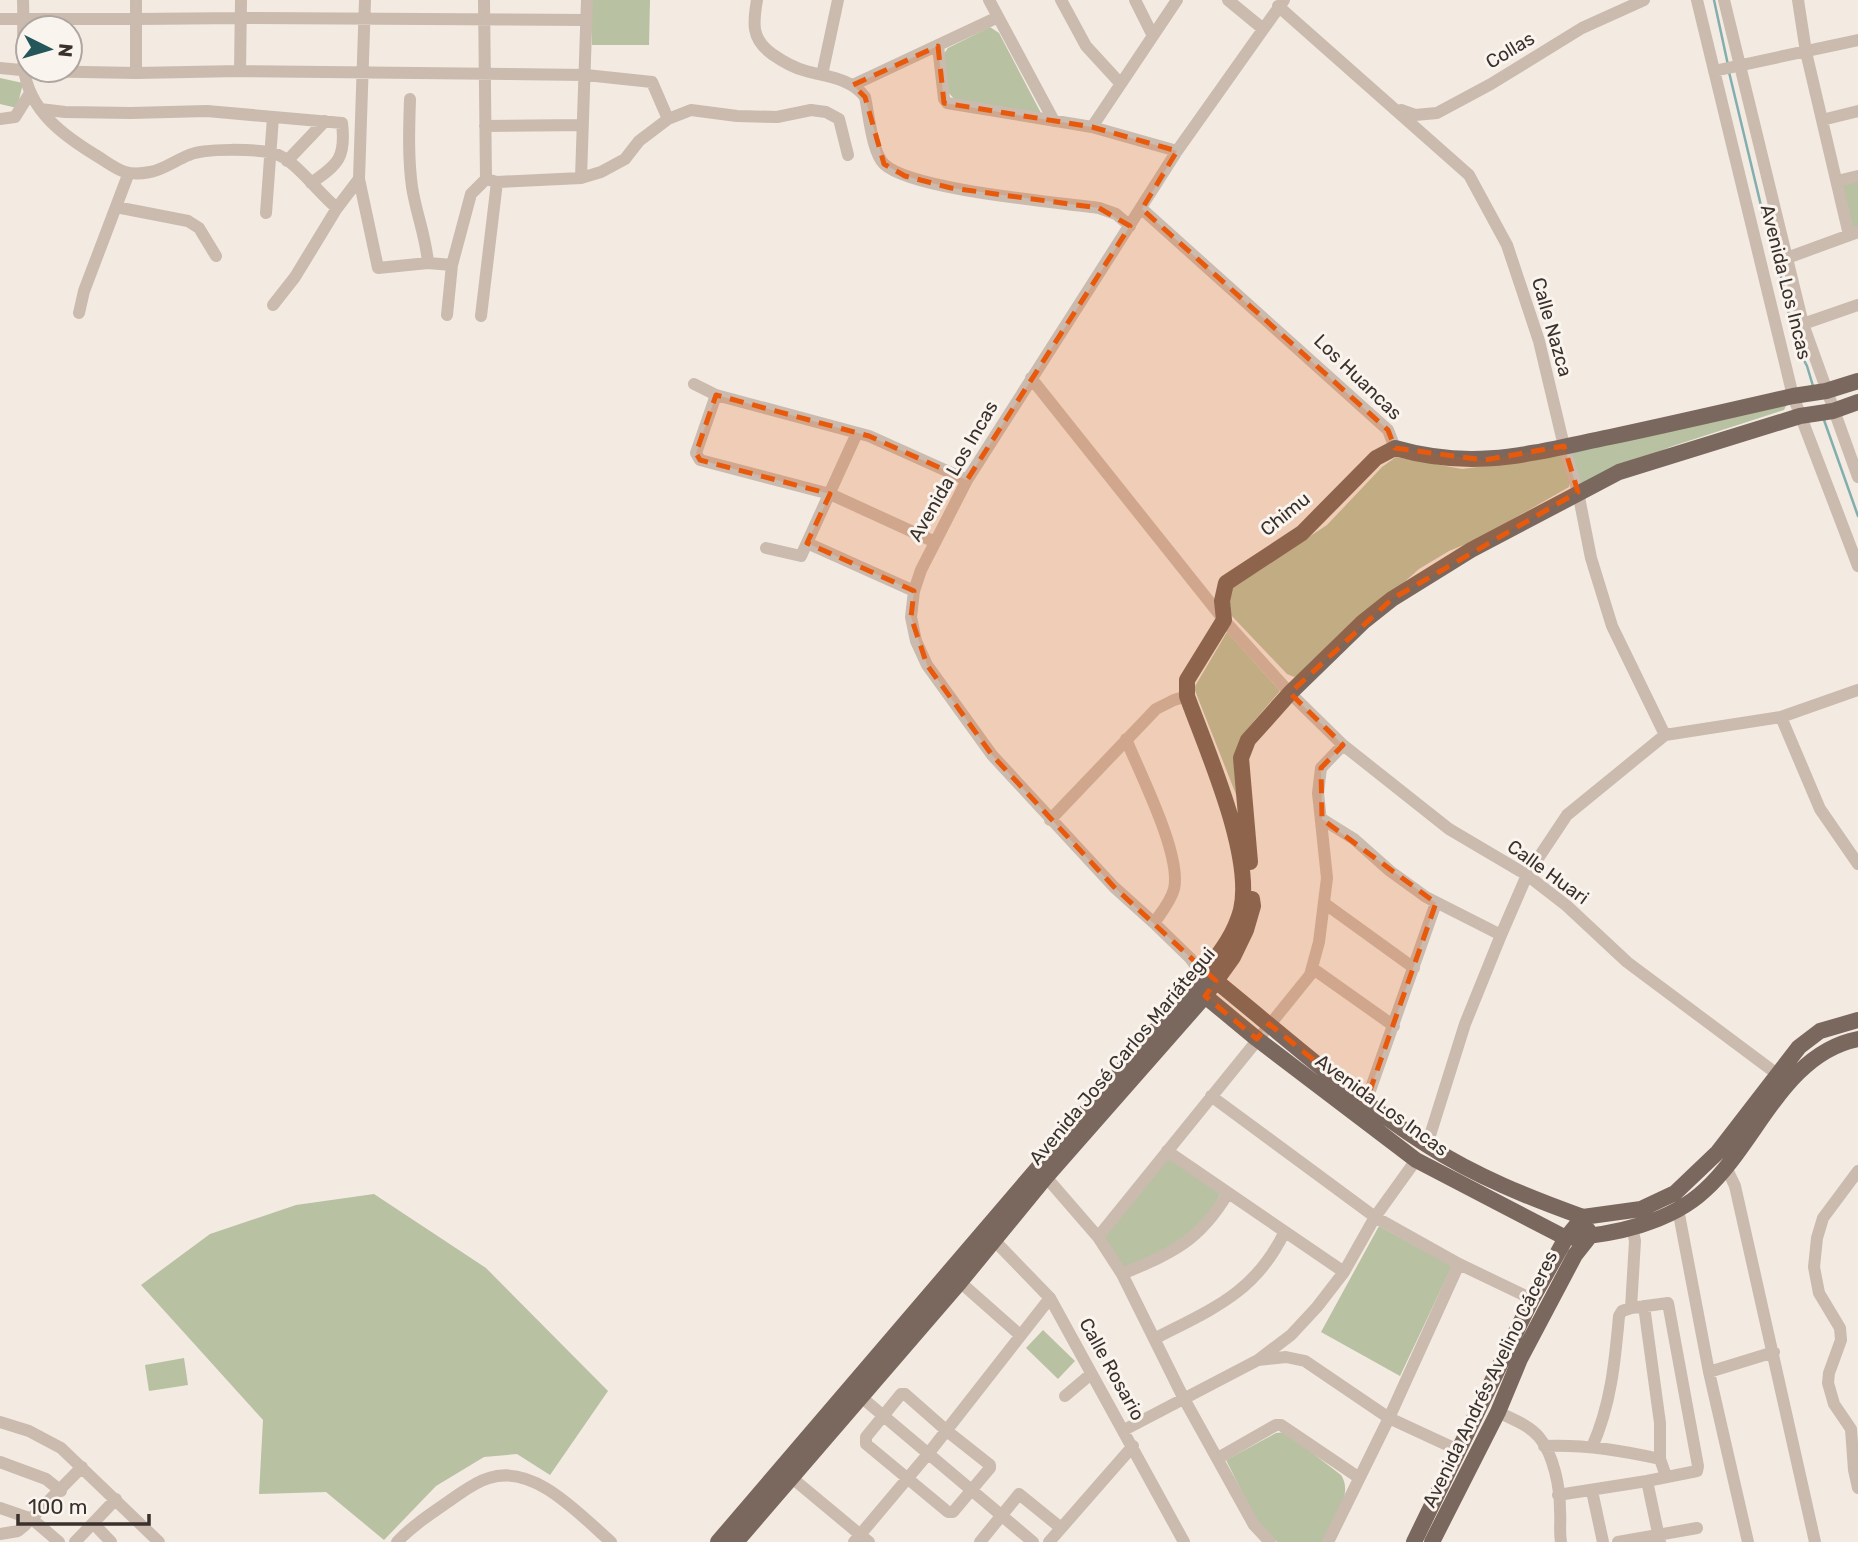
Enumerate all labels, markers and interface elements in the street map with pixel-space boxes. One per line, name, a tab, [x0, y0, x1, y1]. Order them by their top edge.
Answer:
north arrow	[14, 14, 84, 84]
street label: Collas	[1481, 26, 1539, 74]
text: N	[53, 43, 77, 58]
street label: Avenida Los Incas	[1756, 202, 1816, 362]
street label: Calle Nazca	[1527, 275, 1577, 379]
street label: Los Huancas	[1309, 329, 1407, 425]
street label: Avenida Los Incas	[903, 397, 1003, 545]
street label: Chimu	[1256, 487, 1314, 541]
street label: Calle Huari	[1503, 835, 1593, 909]
street label: Avenida José Carlos Mariátegui	[1024, 943, 1220, 1169]
street label: Avenida Los Incas	[1311, 1049, 1453, 1161]
street label: Avenida Andrés Avelino Cáceres	[1418, 1247, 1562, 1511]
street label: Calle Rosario	[1074, 1314, 1150, 1424]
scale bar	[18, 1482, 149, 1526]
text: 100 m	[28, 1494, 87, 1519]

